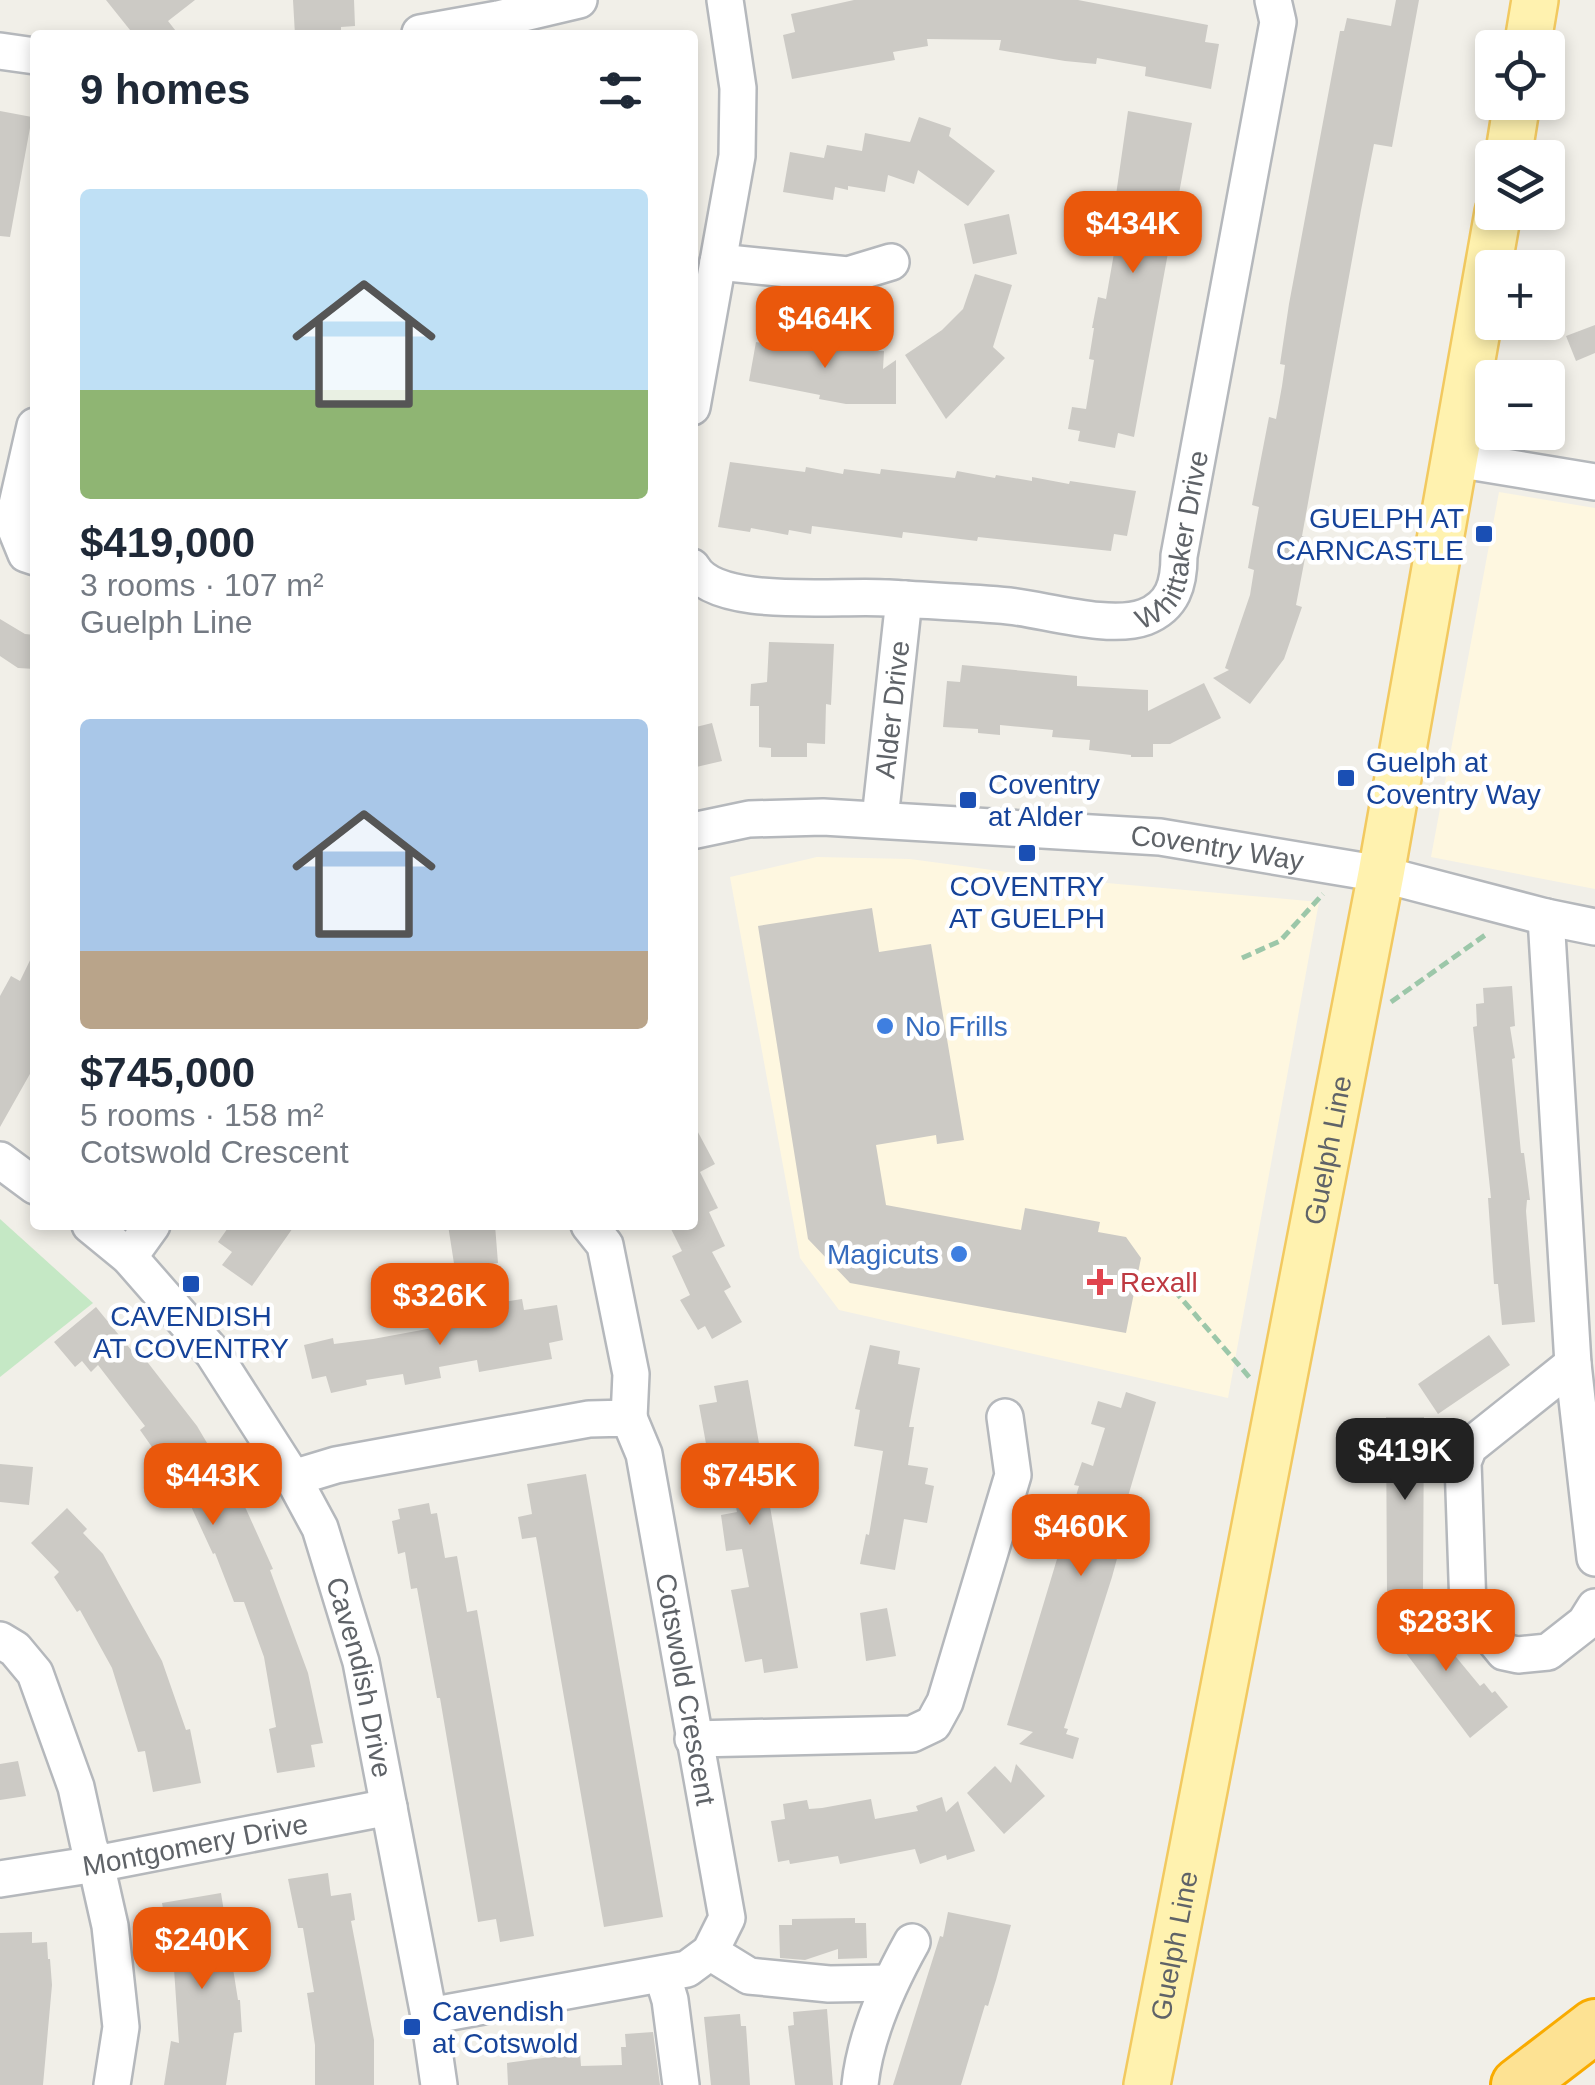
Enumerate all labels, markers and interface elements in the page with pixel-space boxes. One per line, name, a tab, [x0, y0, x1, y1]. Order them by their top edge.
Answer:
map controls	[1475, 30, 1565, 450]
button: locate	[1475, 30, 1565, 120]
icon: filters	[593, 63, 648, 118]
text: 9 homes	[80, 66, 250, 113]
button: layers	[1475, 140, 1565, 230]
pin: $434K	[1063, 191, 1203, 276]
text: $434K	[1086, 205, 1180, 241]
button: +	[1475, 250, 1565, 340]
icon: home	[274, 254, 454, 434]
pin: $464K	[755, 286, 895, 371]
text: $464K	[778, 300, 872, 336]
button: −	[1475, 360, 1565, 450]
street label: Whittaker Drive	[1131, 448, 1214, 635]
place label: GUELPH AT CARNCASTLE	[1276, 503, 1464, 566]
text: $419,000	[80, 519, 255, 566]
marker: GUELPH AT CARNCASTLE	[1473, 523, 1495, 545]
text: 3 rooms · 107 m²	[80, 567, 324, 603]
text: Guelph Line	[80, 604, 253, 640]
street label: Alder Drive	[870, 639, 915, 780]
place label: Guelph at Coventry Way	[1366, 747, 1541, 810]
marker: Guelph at Coventry Way	[1335, 767, 1357, 789]
place label: Coventry at Alder	[988, 769, 1100, 832]
icon: home	[274, 784, 454, 964]
marker: Coventry at Alder	[957, 789, 979, 811]
street label: Coventry Way	[1130, 820, 1306, 877]
marker: COVENTRY AT GUELPH	[1016, 842, 1038, 864]
place label: COVENTRY AT GUELPH	[949, 871, 1105, 934]
place label: No Frills	[905, 1011, 1008, 1042]
marker: No Frills	[874, 1015, 896, 1037]
text: $745,000	[80, 1049, 255, 1096]
street label: Guelph Line	[1299, 1073, 1358, 1227]
text: 5 rooms · 158 m²	[80, 1097, 324, 1133]
text: Cotswold Crescent	[80, 1134, 349, 1170]
place label: Magicuts	[827, 1239, 939, 1270]
marker: Magicuts	[948, 1243, 970, 1265]
pin: $326K	[370, 1263, 510, 1348]
place label: Rexall	[1120, 1267, 1198, 1298]
marker: Rexall	[1089, 1271, 1111, 1293]
marker: CAVENDISH AT COVENTRY	[180, 1273, 202, 1295]
text: $326K	[393, 1277, 487, 1313]
place label: CAVENDISH AT COVENTRY	[93, 1301, 289, 1364]
pin: $419K	[1335, 1418, 1475, 1503]
text: $419K	[1358, 1432, 1452, 1468]
pin: $443K	[143, 1443, 283, 1528]
pin: $745K	[680, 1443, 820, 1528]
text: $443K	[166, 1457, 260, 1493]
text: $745K	[703, 1457, 797, 1493]
pin: $460K	[1011, 1494, 1151, 1579]
text: $460K	[1034, 1508, 1128, 1544]
street label: Cotswold Crescent	[650, 1571, 722, 1808]
street label: Cavendish Drive	[320, 1573, 398, 1780]
pin: $283K	[1376, 1589, 1516, 1674]
text: $283K	[1399, 1603, 1493, 1639]
street label: Montgomery Drive	[80, 1808, 310, 1882]
street label: Guelph Line	[1145, 1869, 1204, 2023]
pin: $240K	[132, 1907, 272, 1992]
text: $240K	[155, 1921, 249, 1957]
place label: Cavendish at Cotswold	[432, 1996, 578, 2059]
marker: Cavendish at Cotswold	[401, 2016, 423, 2038]

